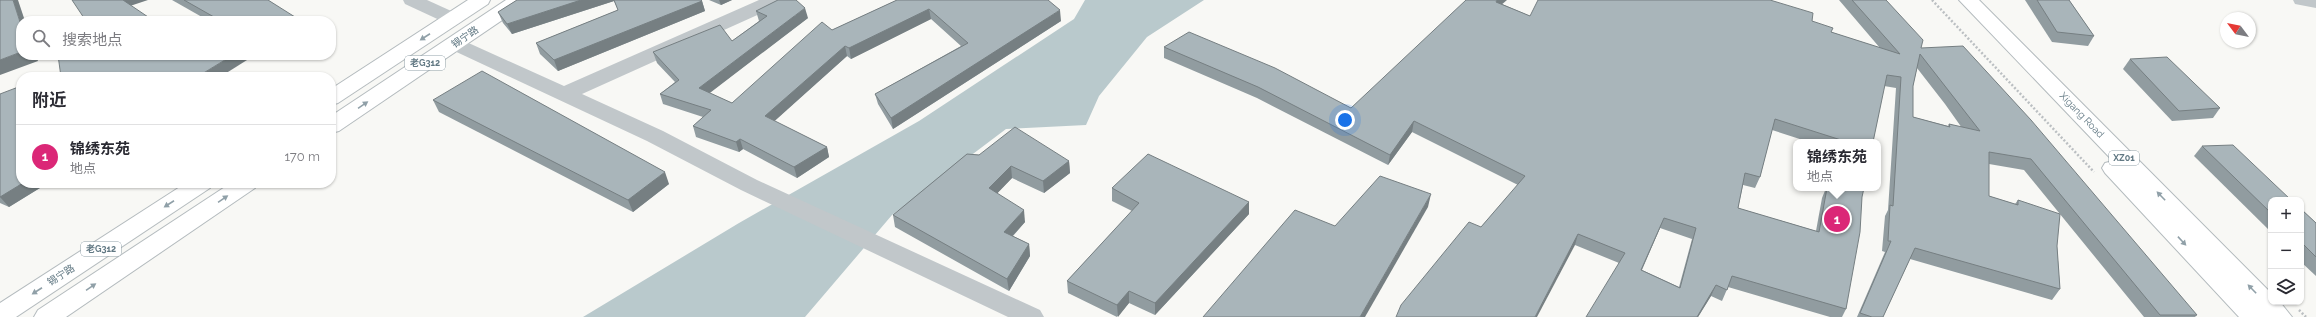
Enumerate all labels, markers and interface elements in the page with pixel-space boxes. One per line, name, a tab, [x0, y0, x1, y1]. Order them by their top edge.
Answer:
north arrow	[2220, 12, 2256, 48]
search box	[16, 16, 336, 60]
street label: 锡宁路	[449, 24, 481, 50]
icon: search	[30, 27, 52, 49]
text: 搜索地点	[62, 31, 122, 49]
one-way arrow	[420, 33, 430, 41]
road number: 老G312	[405, 56, 445, 70]
text: 附近	[32, 90, 66, 110]
street label: Xigang Road	[2058, 90, 2106, 140]
one-way arrow	[358, 101, 369, 109]
your location	[1335, 110, 1355, 130]
popup	[1793, 139, 1881, 191]
text: 锦绣东苑	[70, 140, 130, 158]
text: 锦绣东苑	[1807, 148, 1867, 166]
text: 1	[42, 149, 48, 164]
text: 170 m	[284, 149, 320, 164]
road number: XZ01	[2109, 151, 2139, 165]
text: 地点	[70, 161, 96, 176]
text: 地点	[1807, 169, 1833, 184]
one-way arrow	[2156, 191, 2166, 201]
one-way arrow	[217, 195, 228, 203]
map controls	[2268, 197, 2304, 305]
button: +	[2268, 197, 2304, 233]
one-way arrow	[163, 201, 175, 208]
pin: 1	[1824, 204, 1850, 234]
button: −	[2268, 233, 2304, 269]
one-way arrow	[2177, 236, 2187, 246]
road number: 老G312	[81, 242, 121, 256]
street label: 锡宁路	[45, 262, 77, 288]
button: layers	[2268, 269, 2304, 305]
one-way arrow	[86, 284, 97, 291]
one-way arrow	[2247, 284, 2257, 294]
one-way arrow	[32, 287, 42, 295]

